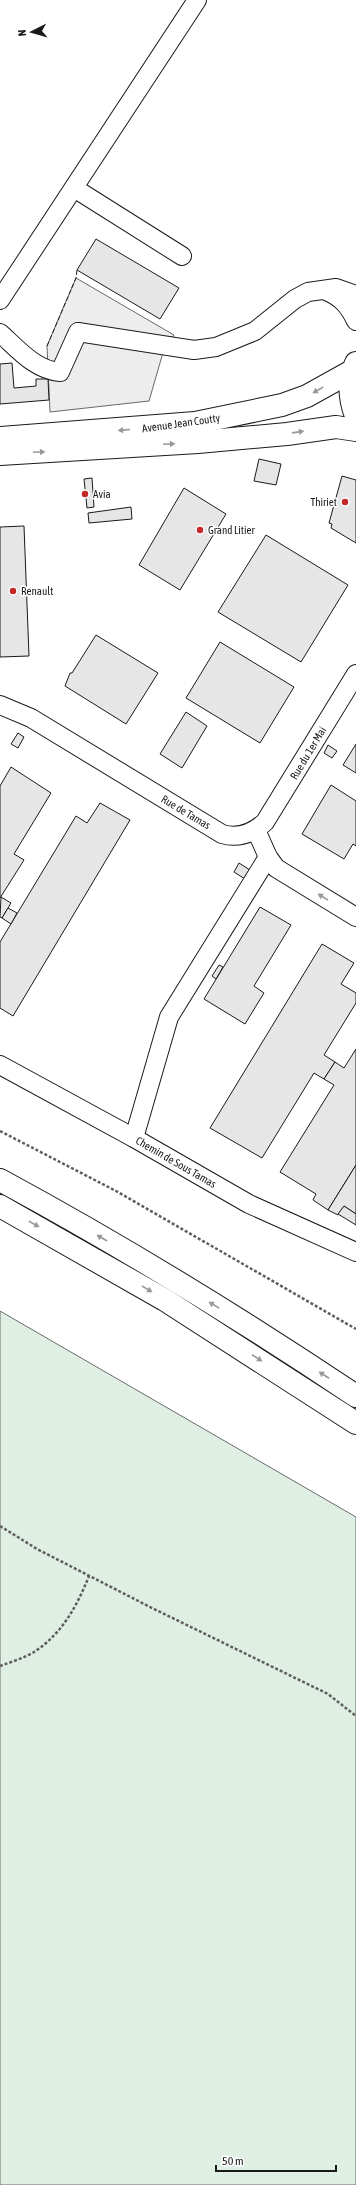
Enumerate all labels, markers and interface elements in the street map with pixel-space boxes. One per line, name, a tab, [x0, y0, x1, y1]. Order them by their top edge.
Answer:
north arrow	[12, 12, 52, 52]
text: N	[16, 29, 28, 37]
one-way arrow	[312, 386, 324, 393]
street label: Avenue Jean Coutty	[141, 412, 221, 434]
one-way arrow	[118, 426, 130, 433]
one-way arrow	[292, 429, 304, 435]
one-way arrow	[163, 441, 175, 448]
one-way arrow	[33, 448, 45, 455]
place label: Avia	[93, 488, 111, 500]
marker: Avia	[80, 489, 90, 499]
place label: Thiriet	[311, 496, 337, 508]
marker: Thiriet	[340, 497, 350, 507]
place label: Grand Litier	[208, 524, 256, 536]
marker: Grand Litier	[195, 525, 205, 535]
place label: Renault	[21, 585, 53, 597]
marker: Renault	[8, 586, 18, 596]
street label: Rue du 1er Mai	[288, 725, 328, 781]
street label: Rue de Tamas	[159, 793, 213, 831]
one-way arrow	[317, 893, 329, 900]
street label: Chemin de Sous Tamas	[134, 1134, 218, 1190]
one-way arrow	[28, 1221, 40, 1228]
one-way arrow	[96, 1235, 108, 1242]
one-way arrow	[141, 1286, 153, 1293]
one-way arrow	[209, 1301, 219, 1309]
one-way arrow	[252, 1354, 262, 1362]
one-way arrow	[318, 1371, 329, 1379]
scale bar	[216, 2147, 336, 2173]
text: 50 m	[222, 2154, 244, 2168]

